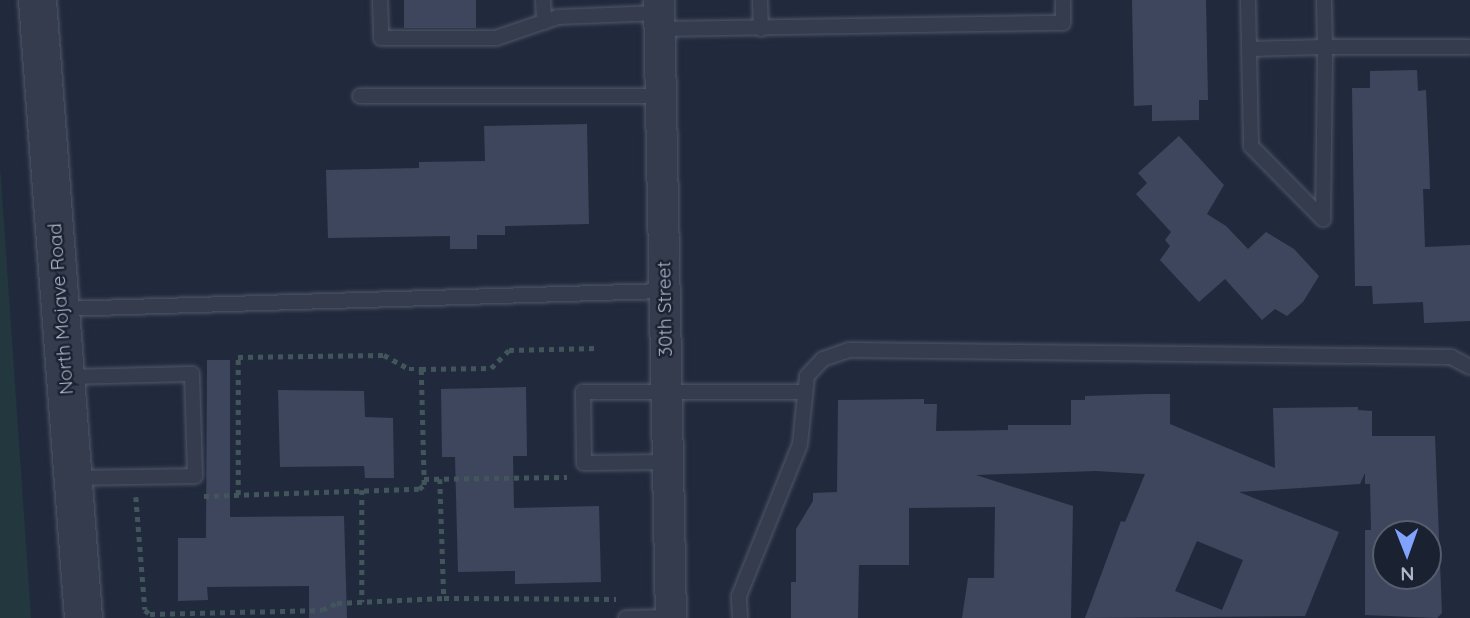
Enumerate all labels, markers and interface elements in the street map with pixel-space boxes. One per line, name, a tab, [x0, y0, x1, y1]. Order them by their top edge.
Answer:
street label: North Mojave Road	[44, 223, 78, 395]
street label: 30th Street	[653, 261, 677, 357]
north arrow	[1372, 520, 1442, 590]
text: N	[1400, 562, 1415, 586]

